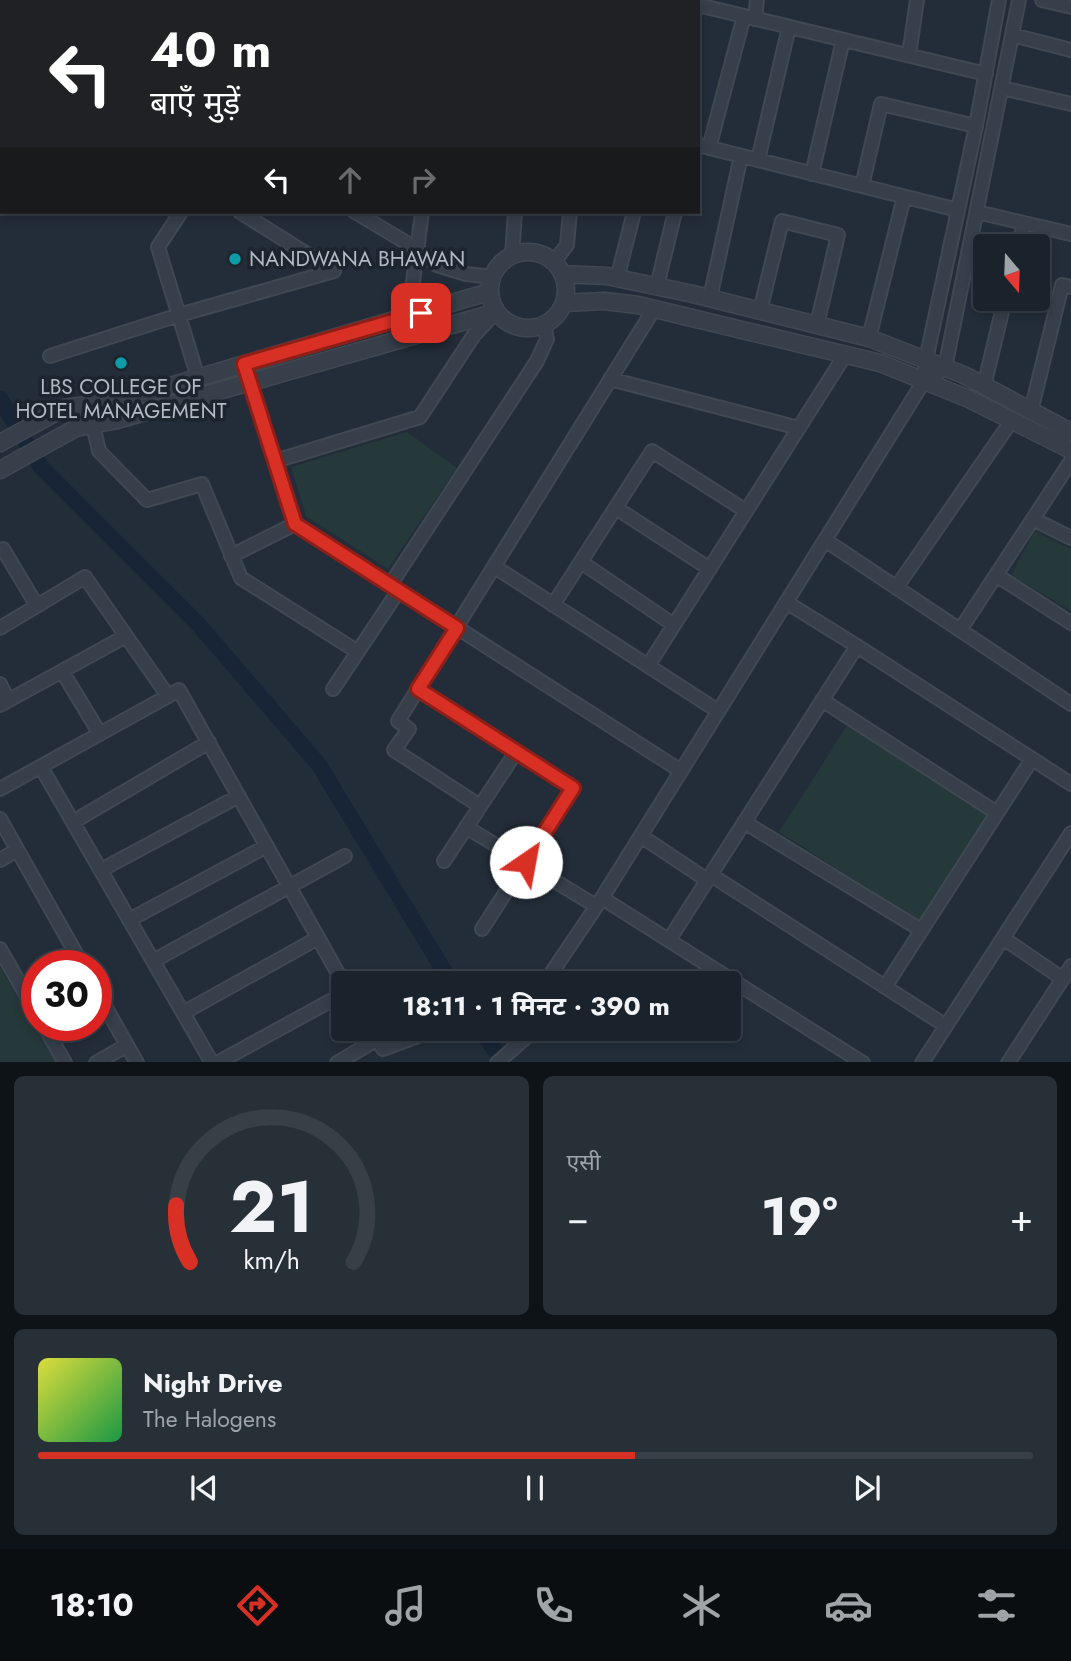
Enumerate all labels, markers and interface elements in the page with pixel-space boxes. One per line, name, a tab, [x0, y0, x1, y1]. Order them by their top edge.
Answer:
text: 40 m	[150, 15, 272, 85]
icon: left	[35, 28, 126, 119]
text: बाएँ मुड़ें	[150, 80, 240, 126]
icon: left	[258, 161, 296, 199]
icon: ahead	[331, 161, 369, 199]
icon: right	[404, 161, 442, 199]
north arrow	[973, 234, 1050, 312]
map controls	[973, 234, 1050, 311]
place label: NANDWANA BHAWAN	[249, 244, 465, 274]
marker: NANDWANA BHAWAN	[227, 251, 243, 267]
pin	[391, 283, 451, 343]
icon: arrive	[402, 294, 440, 332]
marker: LBS COLLEGE OF HOTEL MANAGEMENT	[113, 355, 129, 371]
place label: LBS COLLEGE OF HOTEL MANAGEMENT	[16, 372, 227, 426]
position arrow	[489, 825, 563, 899]
speed limit sign: 30	[21, 950, 112, 1041]
text: 18:11 · 1 मिनट · 390 m	[402, 987, 670, 1025]
text: एसी	[567, 1145, 601, 1179]
text: 21	[229, 1154, 314, 1259]
text: 19°	[761, 1179, 838, 1255]
text: −	[567, 1190, 589, 1245]
text: +	[1010, 1190, 1033, 1245]
text: km/h	[243, 1241, 300, 1277]
text: Night Drive	[143, 1364, 283, 1402]
text: The Halogens	[143, 1402, 276, 1436]
icon: previous	[185, 1469, 223, 1507]
icon: pause	[516, 1469, 554, 1507]
icon: next	[848, 1469, 886, 1507]
icon: directions	[233, 1581, 282, 1630]
icon: music	[381, 1581, 430, 1630]
icon: phone	[529, 1581, 578, 1630]
icon: climate	[677, 1581, 726, 1630]
icon: car	[824, 1581, 873, 1630]
icon: filters	[972, 1581, 1021, 1630]
text: 18:10	[49, 1582, 134, 1628]

